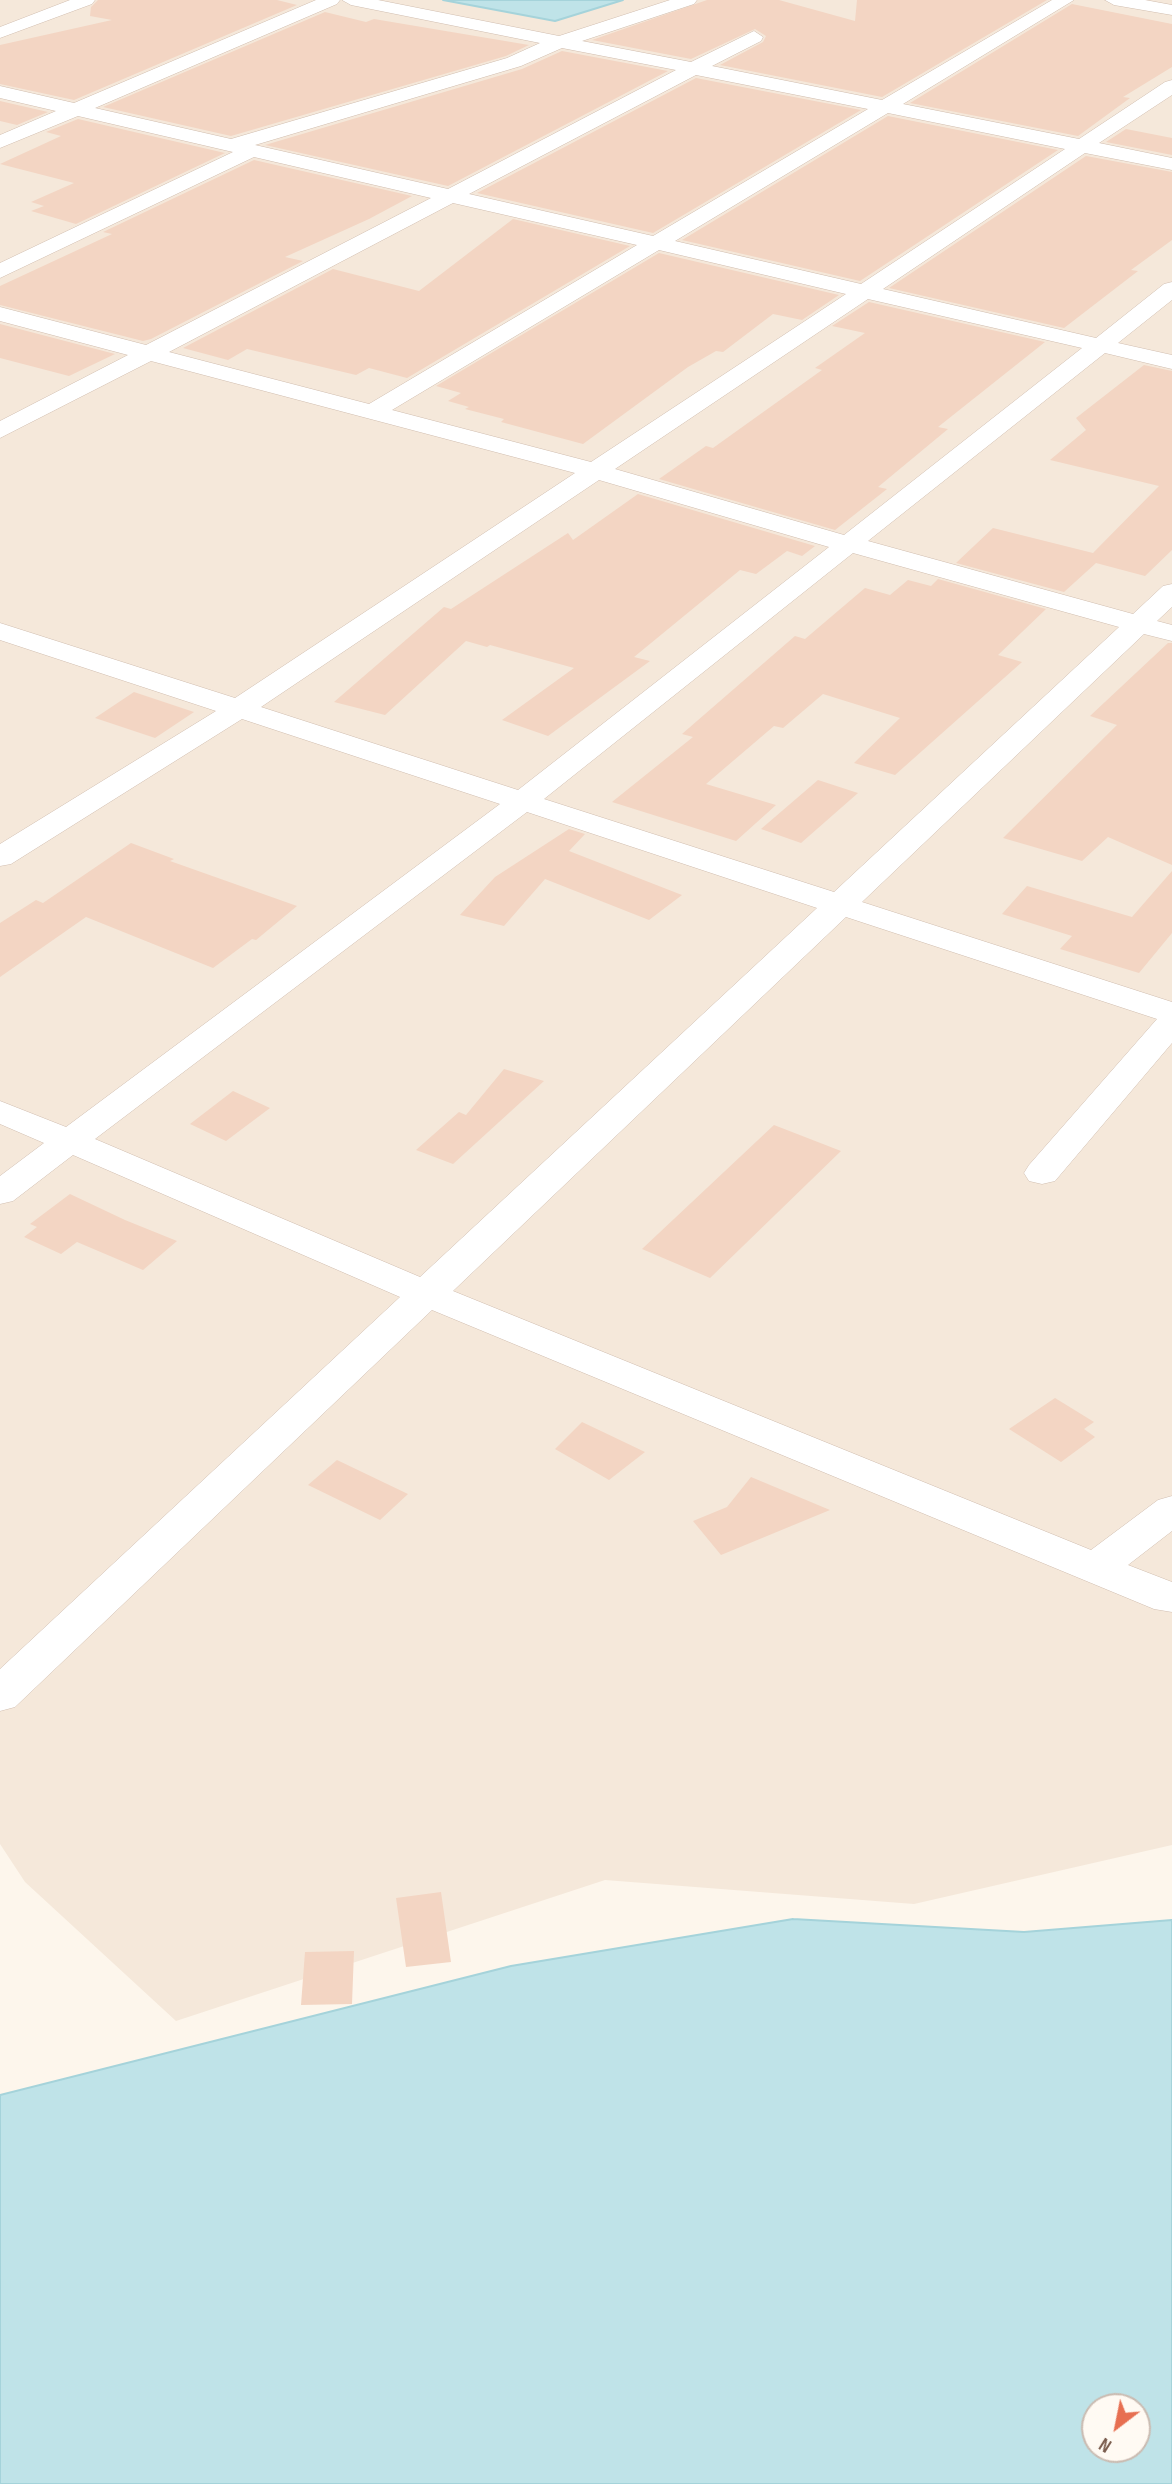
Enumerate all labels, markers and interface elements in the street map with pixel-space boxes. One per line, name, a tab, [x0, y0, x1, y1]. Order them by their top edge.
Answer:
north arrow	[1081, 2393, 1151, 2463]
text: N	[1095, 2432, 1116, 2457]

